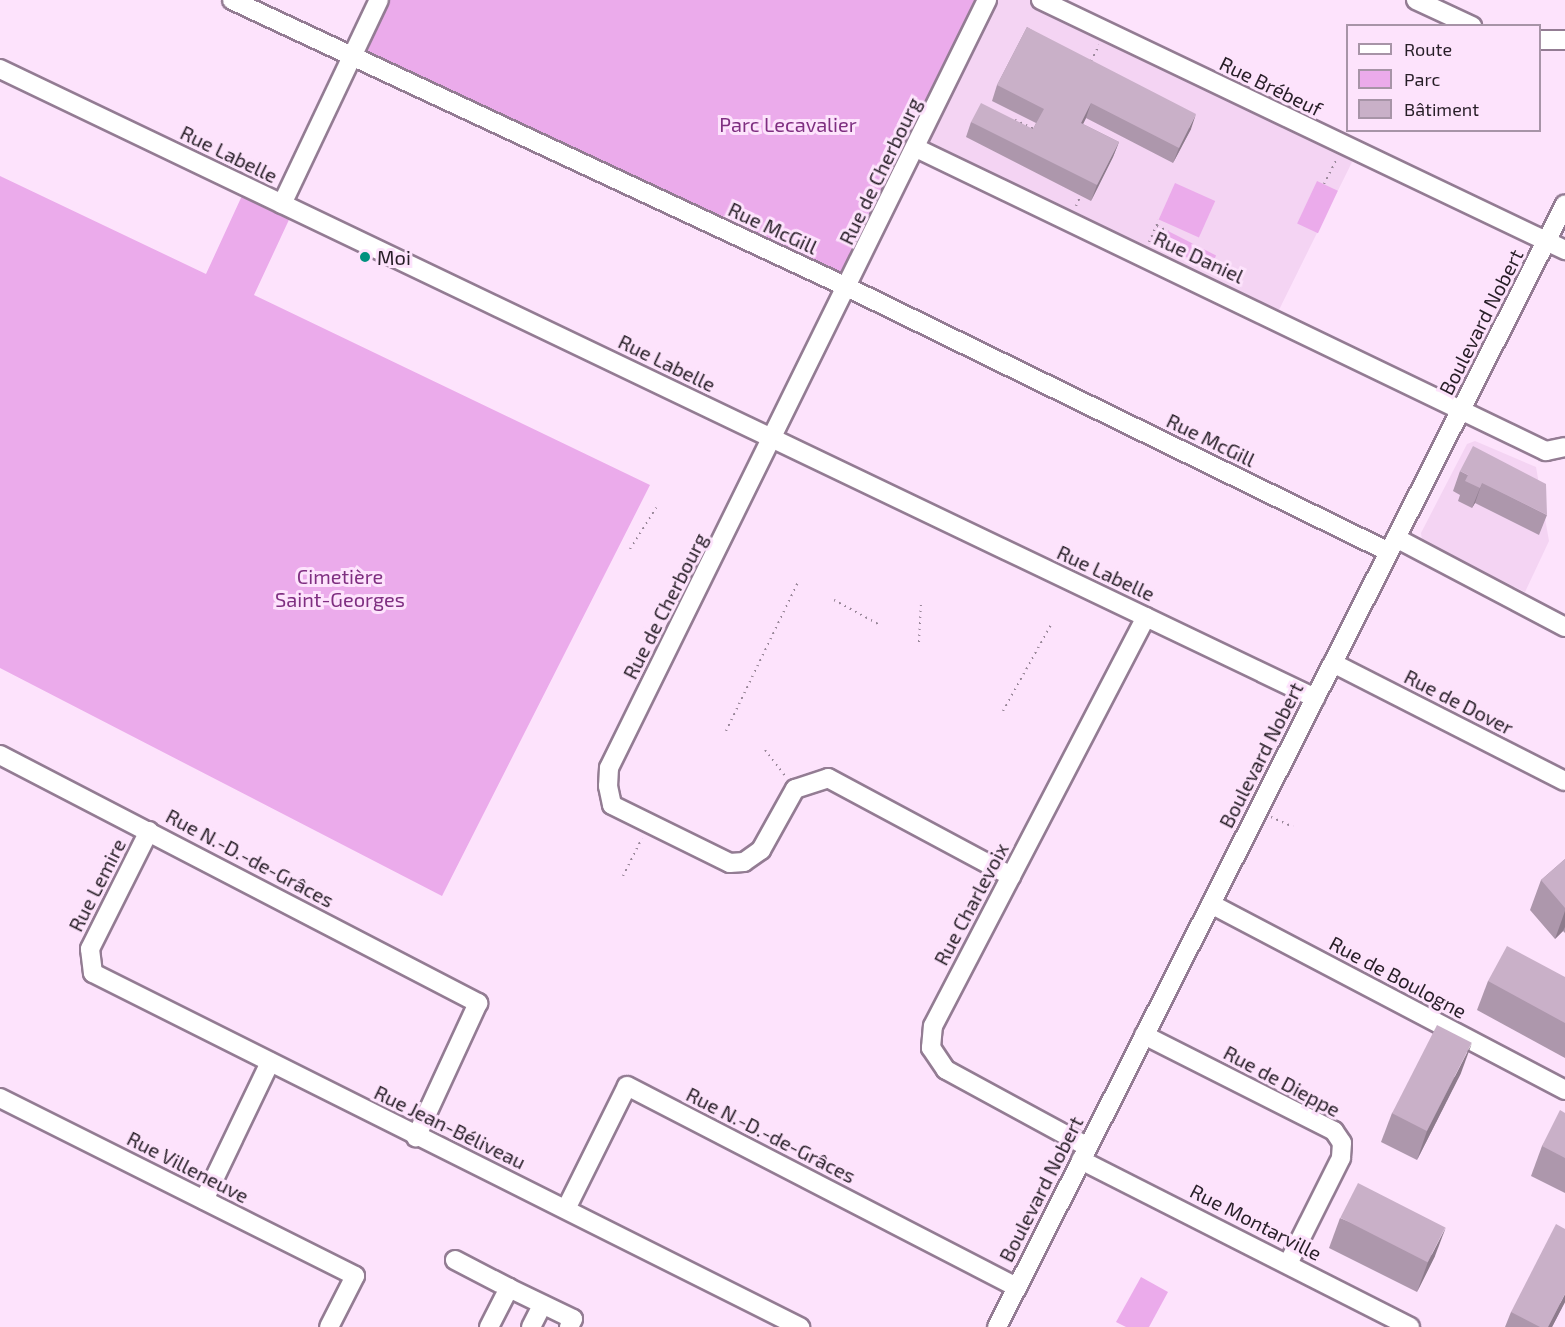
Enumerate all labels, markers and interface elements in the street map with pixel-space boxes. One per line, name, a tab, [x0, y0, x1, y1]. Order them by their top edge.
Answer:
legend	[1346, 24, 1541, 132]
text: Route	[1404, 38, 1452, 60]
street label: Rue Brébeuf	[1216, 51, 1326, 121]
text: Parc	[1404, 68, 1440, 90]
street label: Rue de Cherbourg	[834, 94, 926, 248]
text: Bâtiment	[1404, 98, 1479, 120]
park label: Parc Lecavalier	[719, 112, 857, 136]
street label: Rue Labelle	[177, 120, 281, 188]
street label: Rue McGill	[725, 197, 821, 259]
street label: Rue Daniel	[1150, 226, 1248, 288]
place label: Moi	[377, 245, 411, 269]
street label: Boulevard Nobert	[1434, 245, 1528, 399]
marker: Moi	[358, 250, 372, 264]
street label: Rue Labelle	[615, 329, 719, 397]
street label: Rue McGill	[1163, 408, 1259, 472]
street label: Rue de Cherbourg	[618, 529, 712, 683]
street label: Rue Labelle	[1053, 540, 1159, 606]
park label: Cimetière Saint-Georges	[275, 565, 405, 612]
street label: Rue de Dover	[1400, 664, 1518, 740]
street label: Boulevard Nobert	[1214, 678, 1308, 832]
street label: Rue N.-D.-de-Grâces	[162, 804, 338, 912]
street label: Rue Lemire	[63, 835, 131, 935]
street label: Rue Charlevoix	[929, 839, 1013, 969]
street label: Rue de Boulogne	[1325, 931, 1471, 1023]
street label: Rue de Dieppe	[1220, 1040, 1344, 1122]
street label: Rue Jean-Béliveau	[370, 1080, 530, 1174]
street label: Rue N.-D.-de-Grâces	[682, 1082, 860, 1188]
street label: Boulevard Nobert	[994, 1112, 1088, 1266]
street label: Rue Villeneuve	[123, 1126, 253, 1208]
street label: Rue Montarville	[1186, 1179, 1326, 1265]

